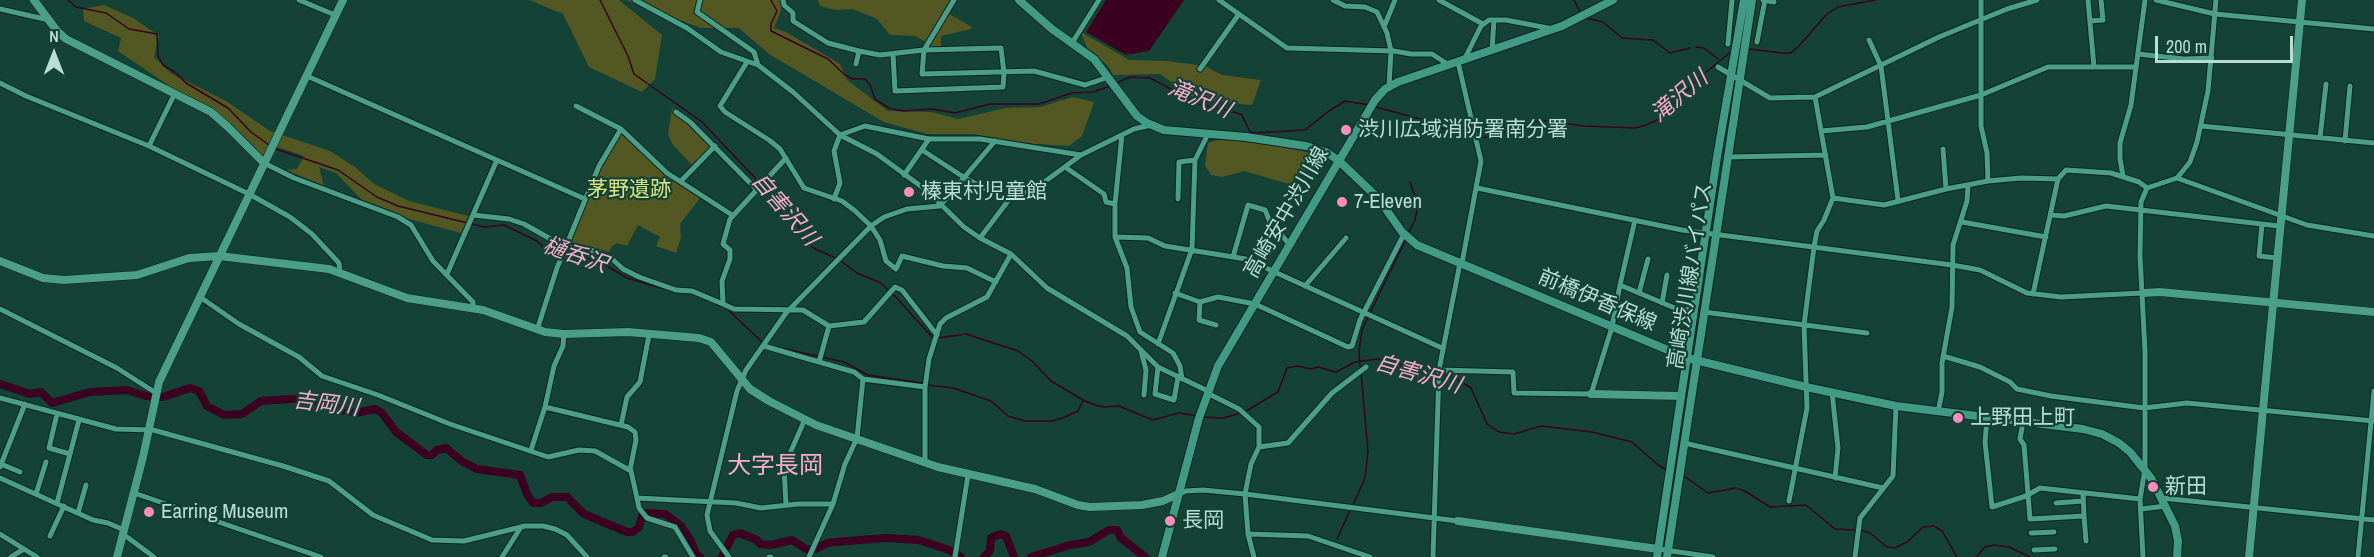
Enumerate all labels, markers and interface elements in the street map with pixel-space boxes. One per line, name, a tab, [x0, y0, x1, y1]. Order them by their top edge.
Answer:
north arrow	[24, 24, 84, 84]
scale bar	[2158, 24, 2296, 62]
text: N	[49, 25, 59, 47]
text: 200 m	[2166, 34, 2207, 59]
water label: 滝沢川	[1646, 66, 1714, 128]
water label: 滝沢川	[1163, 75, 1235, 125]
place label: 渋川広域消防署南分署	[1358, 117, 1568, 143]
marker: 渋川広域消防署南分署	[1339, 123, 1353, 137]
street label: 高崎安中渋川線	[1239, 143, 1335, 283]
water label: 自害沢川	[745, 168, 823, 252]
park label: 茅野遺跡	[587, 177, 671, 203]
place label: 榛東村児童館	[921, 179, 1047, 205]
street label: 高崎渋川線バイパス	[1664, 181, 1718, 371]
marker: 榛東村児童館	[902, 185, 916, 199]
place label: 7-Eleven	[1354, 189, 1422, 215]
marker: 7-Eleven	[1335, 195, 1349, 209]
water label: 樋呑沢	[540, 233, 610, 279]
street label: 前橋伊香保線	[1534, 265, 1660, 337]
water label: 自害沢川	[1372, 350, 1464, 400]
water label: 吉岡川	[292, 388, 360, 422]
place label: 上野田上町	[1970, 405, 2075, 431]
marker: 上野田上町	[1951, 411, 1965, 425]
district label: 大字長岡	[727, 453, 823, 481]
place label: 新田	[2165, 474, 2207, 500]
marker: 新田	[2146, 480, 2160, 494]
place label: Earring Museum	[161, 499, 288, 525]
marker: Earring Museum	[142, 505, 156, 519]
place label: 長岡	[1182, 508, 1224, 534]
marker: 長岡	[1163, 514, 1177, 528]

